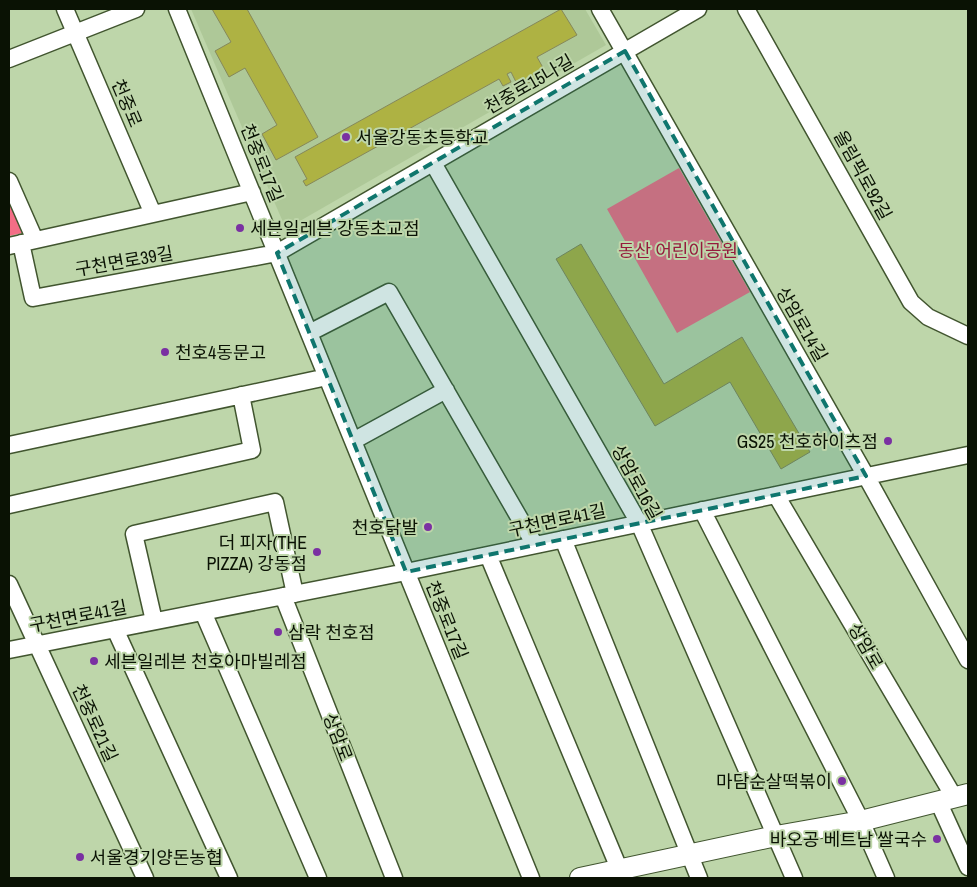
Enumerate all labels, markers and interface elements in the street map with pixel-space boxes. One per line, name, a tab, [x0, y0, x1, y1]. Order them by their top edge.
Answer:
street label: 천중로15나길	[480, 48, 578, 120]
street label: 천중로	[106, 75, 148, 131]
street label: 천중로17길	[235, 120, 289, 206]
place label: 서울강동초등학교	[356, 125, 488, 150]
street label: 올림픽로92길	[828, 126, 898, 224]
marker: 서울강동초등학교	[340, 131, 352, 143]
place label: 세븐일레븐 강동초교점	[250, 216, 420, 241]
marker: 세븐일레븐 강동초교점	[234, 222, 246, 234]
park label: 동산 어린이공원	[618, 238, 738, 263]
street label: 구천면로39길	[73, 240, 175, 282]
street label: 상암로14길	[771, 282, 833, 366]
place label: 천호4동문고	[175, 340, 266, 365]
marker: 천호4동문고	[159, 346, 171, 358]
place label: GS25 천호하이츠점	[737, 429, 878, 454]
marker: GS25 천호하이츠점	[882, 435, 894, 447]
street label: 상암로16길	[606, 440, 668, 524]
street label: 구천면로41길	[506, 497, 608, 543]
place label: 천호닭발	[352, 515, 418, 540]
marker: 천호닭발	[422, 521, 434, 533]
place label: 더 피자(THE PIZZA) 강동점	[206, 530, 307, 576]
marker: 더 피자(THE PIZZA) 강동점	[311, 546, 323, 558]
street label: 천중로17길	[420, 577, 474, 663]
street label: 구천면로41길	[27, 594, 129, 638]
street label: 상암로	[843, 618, 889, 674]
place label: 삼락 천호점	[288, 620, 375, 645]
marker: 삼락 천호점	[272, 626, 284, 638]
place label: 세븐일레븐 천호아마빌레점	[104, 649, 307, 674]
marker: 세븐일레븐 천호아마빌레점	[88, 655, 100, 667]
street label: 천중로21길	[66, 680, 124, 766]
street label: 상암로	[317, 709, 359, 765]
place label: 마담순살떡볶이	[716, 769, 832, 794]
marker: 마담순살떡볶이	[836, 775, 848, 787]
place label: 바오공 베트남 쌀국수	[770, 827, 927, 852]
marker: 바오공 베트남 쌀국수	[931, 833, 943, 845]
place label: 서울경기양돈농협	[90, 845, 222, 870]
marker: 서울경기양돈농협	[74, 851, 86, 863]

